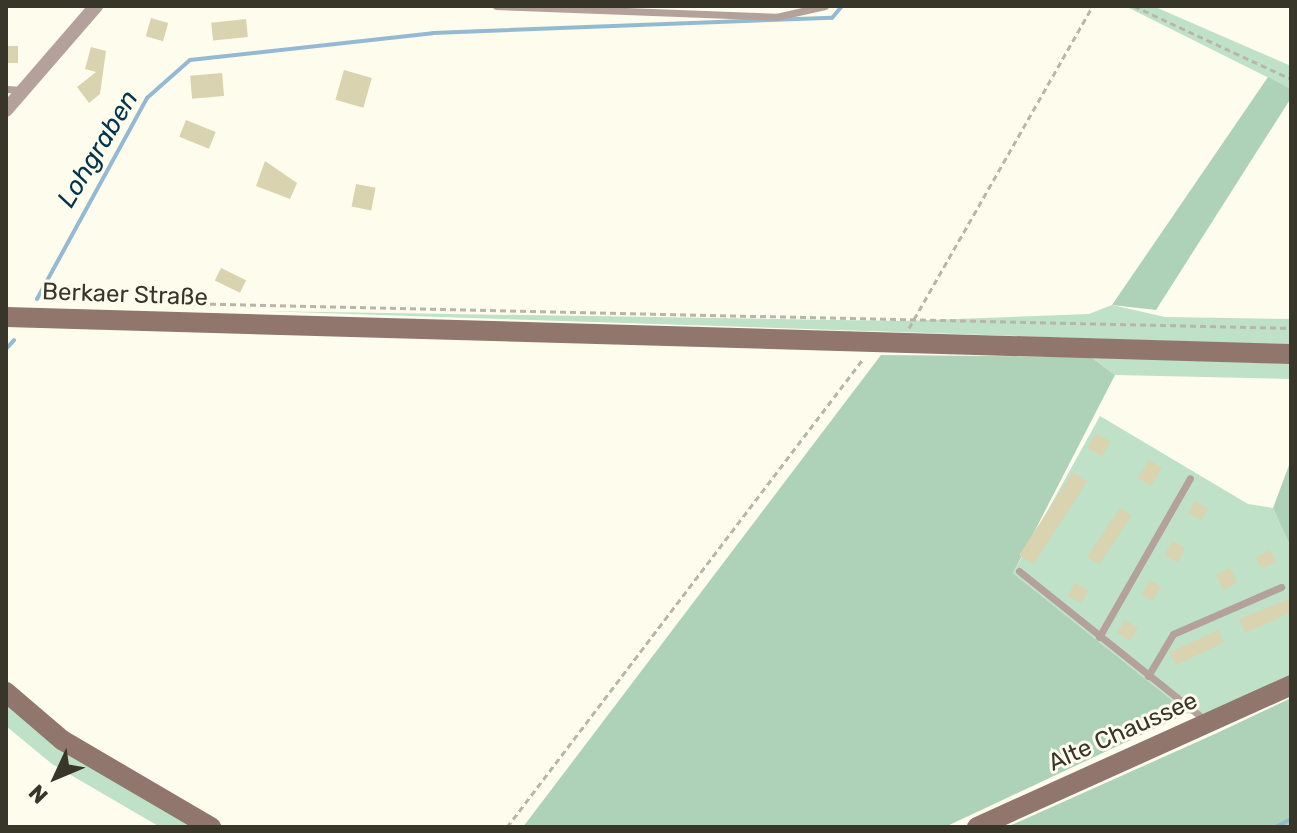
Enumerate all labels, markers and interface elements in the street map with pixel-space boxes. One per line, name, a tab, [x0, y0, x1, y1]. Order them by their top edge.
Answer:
water label: Lohgraben	[51, 85, 145, 213]
street label: Berkaer Straße	[41, 278, 209, 312]
street label: Alte Chaussee	[1044, 686, 1202, 778]
north arrow	[16, 737, 96, 817]
text: N	[23, 779, 54, 809]

